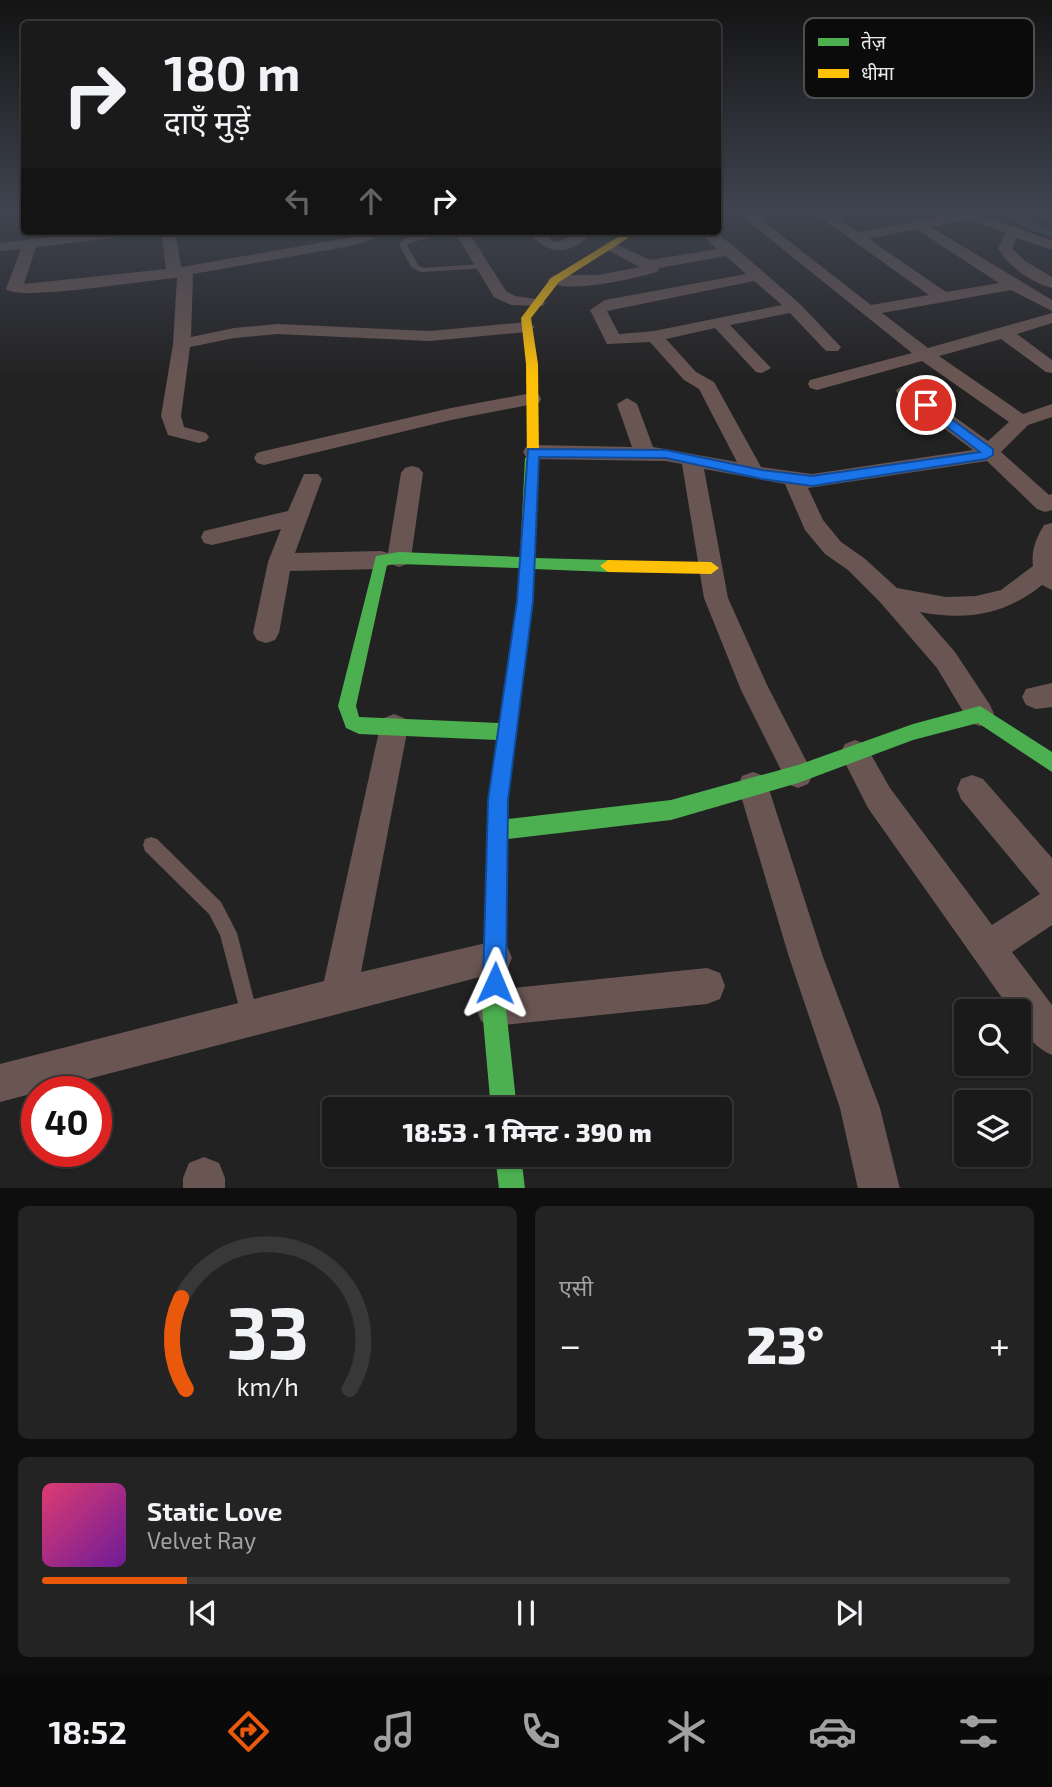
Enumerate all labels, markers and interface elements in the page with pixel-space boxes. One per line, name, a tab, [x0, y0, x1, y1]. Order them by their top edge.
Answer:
legend	[804, 18, 1034, 98]
text: तेज़	[861, 30, 887, 53]
text: 180 m	[164, 42, 300, 101]
icon: right	[49, 49, 140, 140]
text: धीमा	[861, 61, 895, 84]
text: दाएँ मुड़ें	[164, 102, 250, 140]
icon: left	[279, 182, 317, 220]
icon: ahead	[352, 182, 390, 220]
icon: right	[425, 182, 463, 220]
pin	[896, 375, 956, 435]
icon: arrive	[907, 386, 945, 424]
position arrow	[458, 946, 532, 1020]
map controls	[954, 999, 1031, 1167]
button: search	[954, 999, 1031, 1076]
speed limit sign: 40	[21, 1076, 112, 1167]
button: layers	[954, 1090, 1031, 1167]
text: 18:53 · 1 मिनट · 390 m	[402, 1116, 652, 1147]
text: एसी	[559, 1273, 593, 1301]
text: 33	[226, 1286, 309, 1374]
text: 23°	[746, 1312, 824, 1374]
text: −	[559, 1321, 581, 1367]
text: +	[989, 1321, 1010, 1367]
text: km/h	[236, 1370, 299, 1400]
text: Static Love	[147, 1495, 283, 1526]
text: Velvet Ray	[147, 1526, 256, 1554]
icon: previous	[184, 1594, 222, 1632]
icon: pause	[507, 1594, 545, 1632]
icon: next	[830, 1594, 868, 1632]
icon: directions	[224, 1707, 273, 1756]
icon: music	[370, 1707, 419, 1756]
icon: phone	[516, 1707, 565, 1756]
icon: climate	[662, 1707, 711, 1756]
icon: car	[808, 1707, 857, 1756]
icon: filters	[954, 1707, 1003, 1756]
text: 18:52	[49, 1712, 127, 1750]

